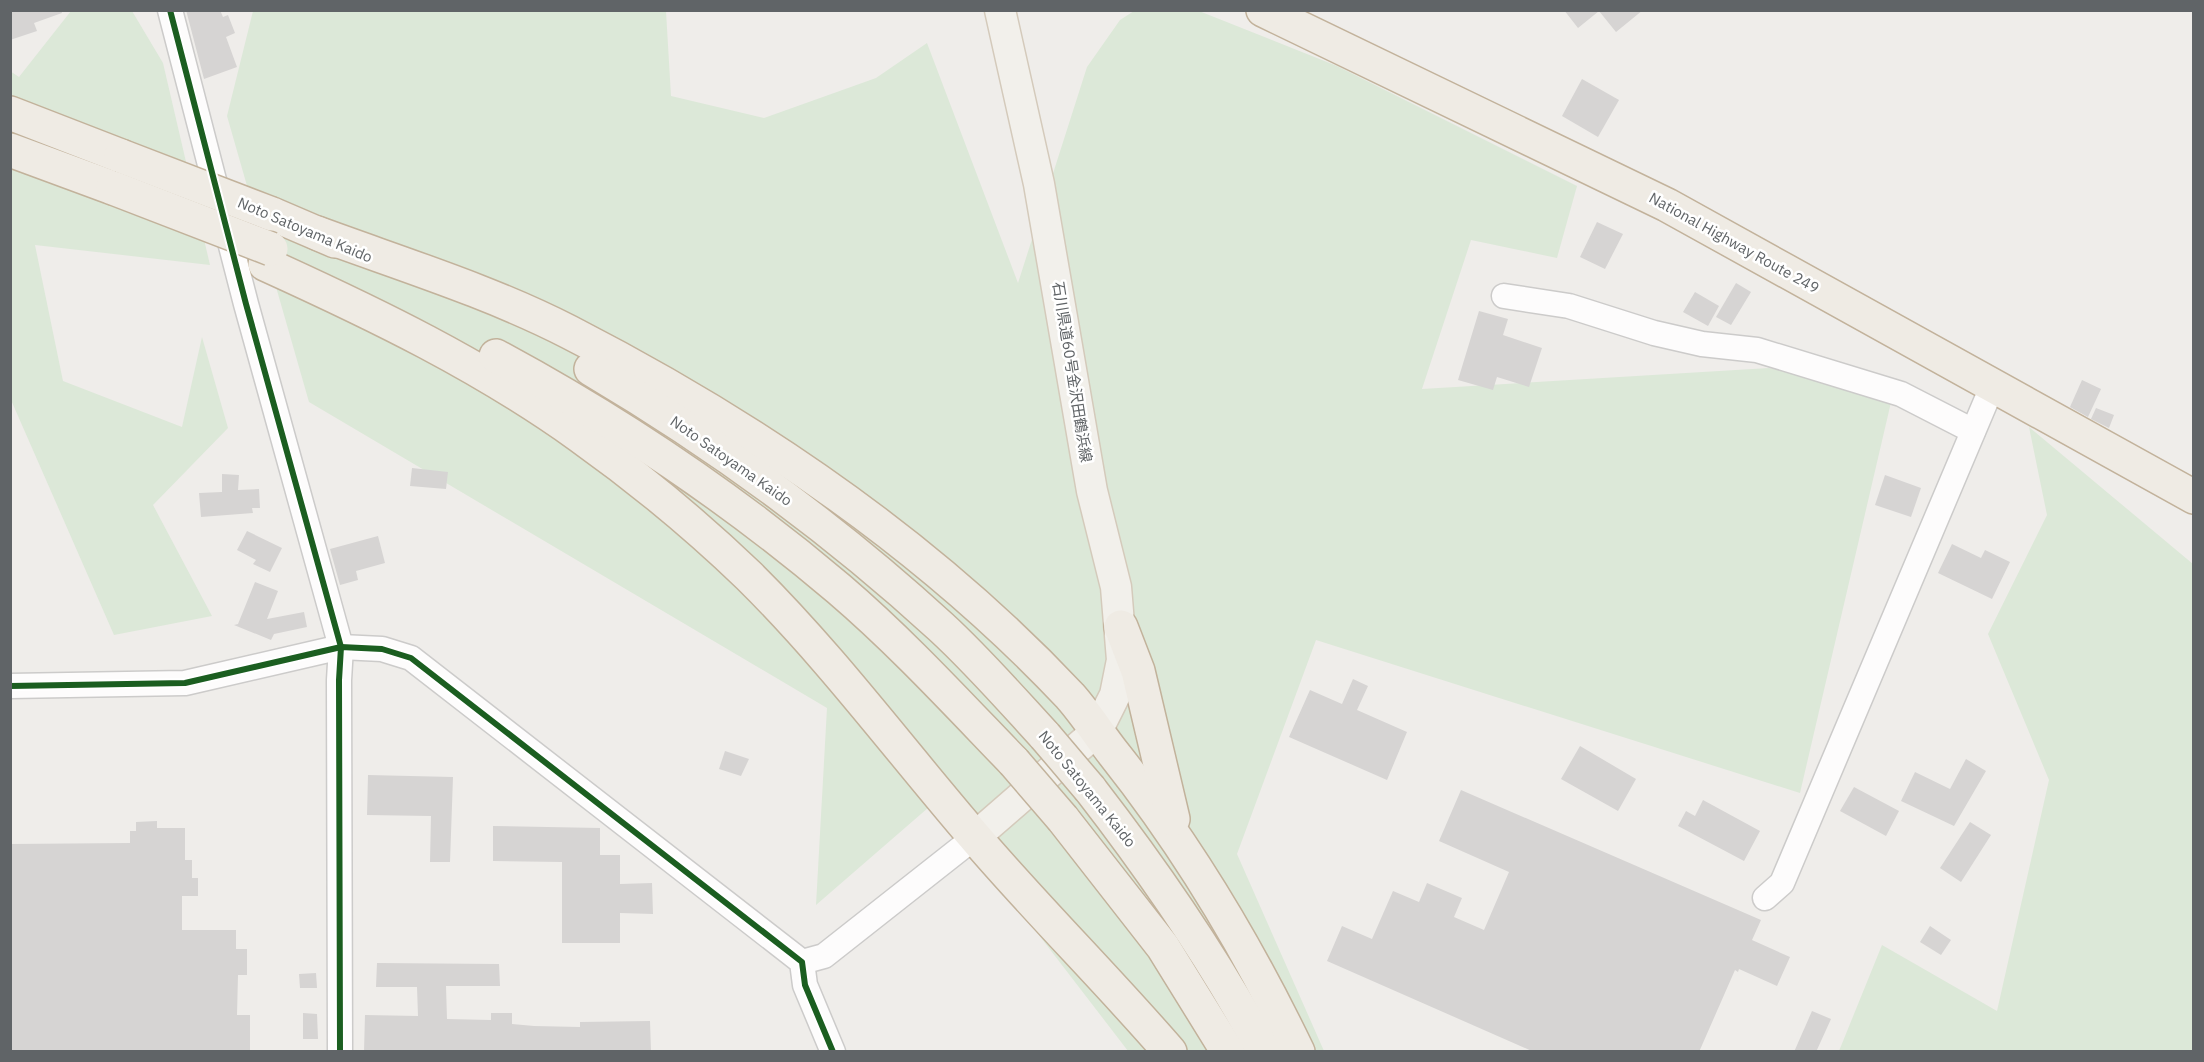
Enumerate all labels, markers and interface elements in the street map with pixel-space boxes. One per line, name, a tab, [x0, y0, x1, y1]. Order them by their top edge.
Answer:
street label: National Highway Route 249	[1646, 188, 1823, 297]
street label: Noto Satoyama Kaido	[235, 193, 375, 267]
street label: 石川県道60号金沢田鶴浜線	[1049, 280, 1096, 464]
street label: Noto Satoyama Kaido	[667, 411, 796, 510]
street label: Noto Satoyama Kaido	[1035, 727, 1140, 851]

